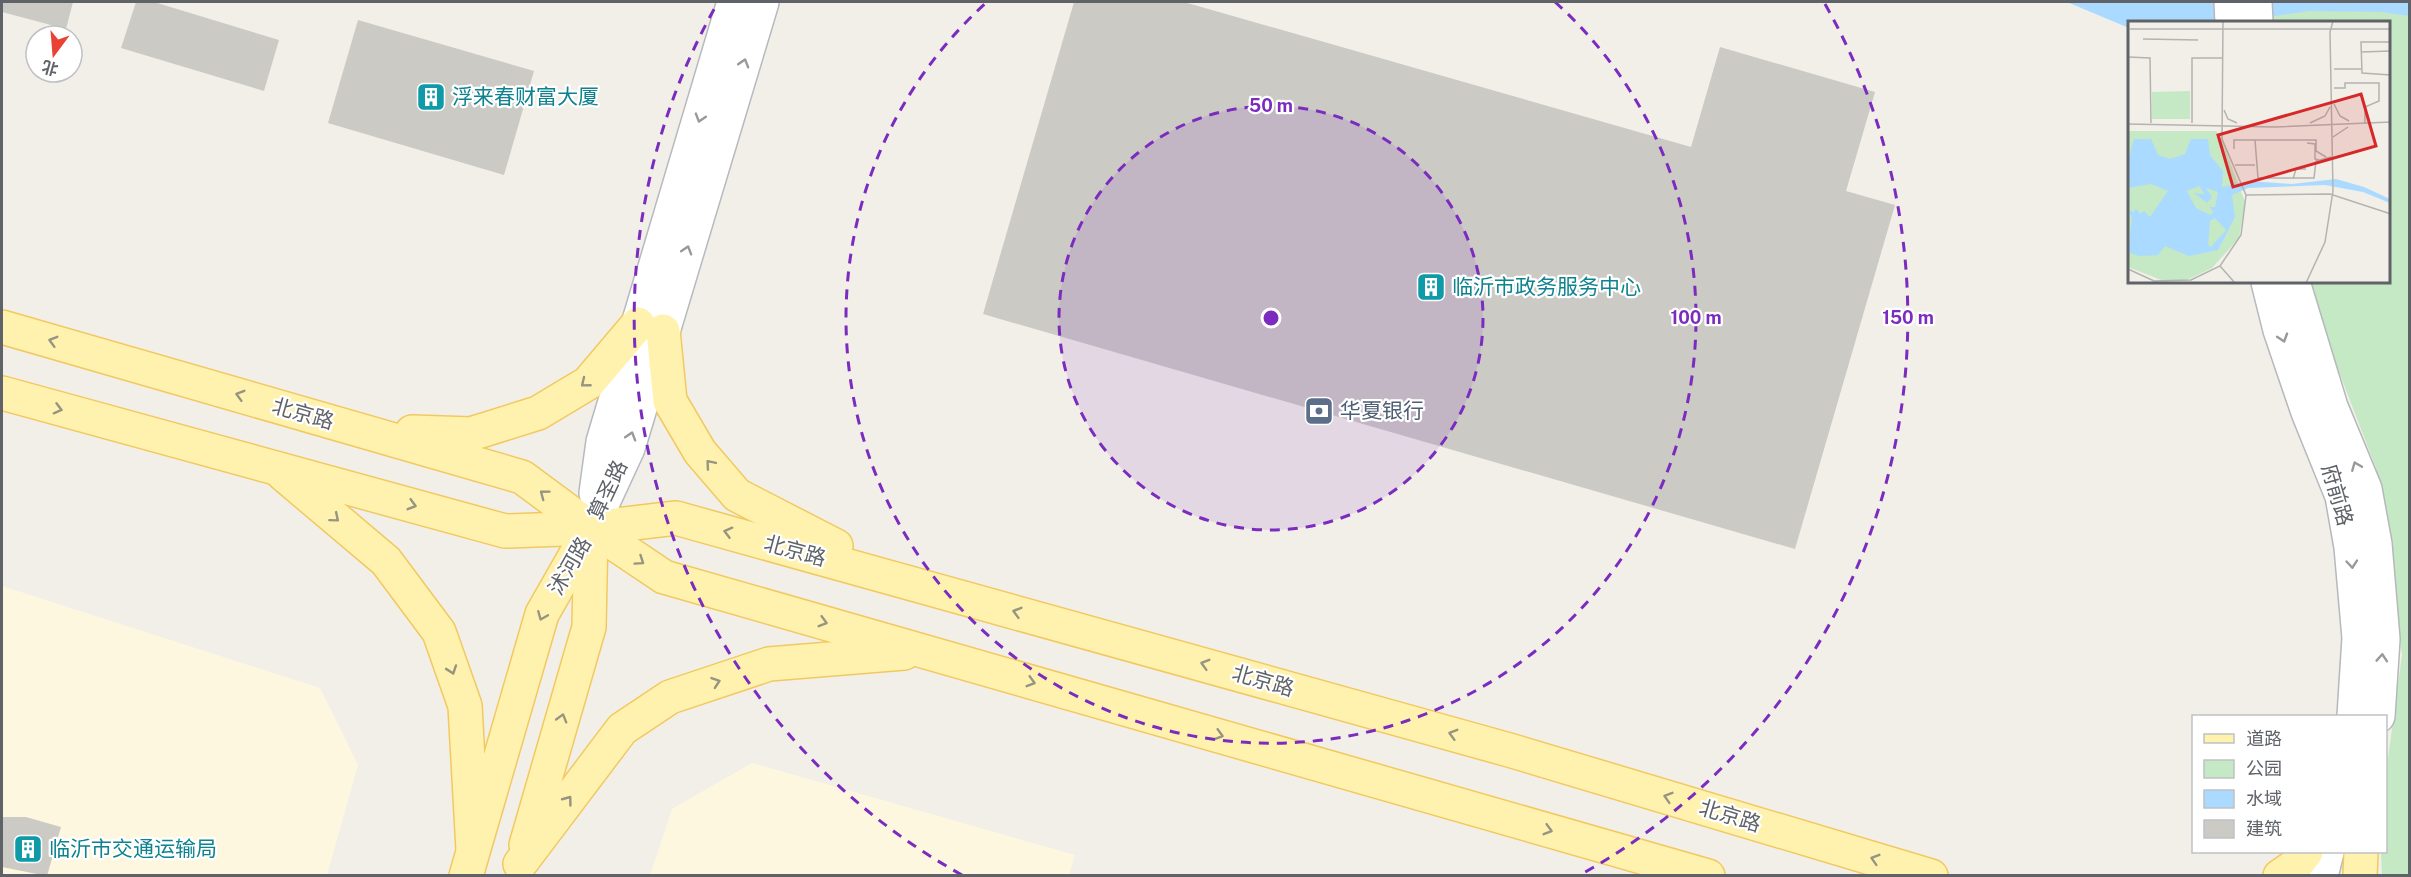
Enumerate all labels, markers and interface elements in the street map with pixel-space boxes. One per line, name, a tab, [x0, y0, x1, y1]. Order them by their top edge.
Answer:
inset map	[2128, 21, 2390, 284]
north arrow	[24, 24, 84, 84]
text: 北	[40, 57, 60, 79]
one-way arrow	[737, 58, 749, 69]
building icon: 浮来春财富大厦	[415, 81, 447, 113]
place label: 浮来春财富大厦	[452, 84, 599, 109]
text: 50 m	[1249, 95, 1293, 116]
one-way arrow	[695, 112, 707, 123]
one-way arrow	[680, 245, 693, 256]
building icon: 临沂市政务服务中心	[1415, 271, 1447, 303]
place label: 临沂市政务服务中心	[1452, 274, 1641, 299]
text: 100 m	[1670, 307, 1722, 328]
text: 150 m	[1882, 307, 1934, 328]
centre of rings	[1261, 308, 1281, 328]
one-way arrow	[2276, 332, 2288, 343]
one-way arrow	[48, 336, 58, 349]
one-way arrow	[581, 375, 592, 386]
one-way arrow	[235, 390, 246, 402]
street label: 北京路	[269, 393, 337, 434]
bank icon: 华夏银行	[1303, 395, 1335, 427]
place label: 华夏银行	[1340, 398, 1424, 423]
one-way arrow	[53, 401, 63, 414]
one-way arrow	[624, 432, 636, 442]
street label: 算圣路	[583, 456, 632, 524]
one-way arrow	[706, 460, 717, 471]
street label: 府前路	[2317, 461, 2358, 529]
one-way arrow	[2351, 462, 2363, 473]
one-way arrow	[540, 490, 551, 501]
one-way arrow	[407, 498, 417, 511]
one-way arrow	[328, 511, 339, 522]
one-way arrow	[723, 527, 733, 539]
street label: 北京路	[761, 530, 829, 571]
street label: 沭河路	[543, 532, 596, 599]
one-way arrow	[633, 554, 644, 565]
one-way arrow	[2346, 559, 2359, 568]
one-way arrow	[1012, 607, 1023, 619]
one-way arrow	[537, 611, 550, 621]
one-way arrow	[818, 615, 828, 628]
one-way arrow	[2375, 654, 2388, 663]
one-way arrow	[1200, 659, 1210, 671]
street label: 北京路	[1229, 660, 1297, 701]
one-way arrow	[445, 664, 458, 675]
one-way arrow	[1025, 675, 1036, 687]
one-way arrow	[710, 676, 721, 689]
one-way arrow	[555, 714, 568, 724]
legend	[2192, 715, 2387, 853]
one-way arrow	[1213, 728, 1224, 740]
text: 道路	[2246, 728, 2282, 749]
one-way arrow	[1448, 729, 1459, 741]
text: 公园	[2246, 758, 2282, 779]
text: 水域	[2246, 788, 2282, 809]
one-way arrow	[1663, 792, 1674, 804]
street label: 北京路	[1696, 794, 1764, 837]
one-way arrow	[561, 796, 572, 807]
text: 建筑	[2246, 818, 2282, 839]
one-way arrow	[1542, 823, 1553, 835]
building icon: 临沂市交通运输局	[12, 833, 44, 865]
place label: 临沂市交通运输局	[49, 836, 217, 861]
one-way arrow	[1870, 854, 1881, 866]

